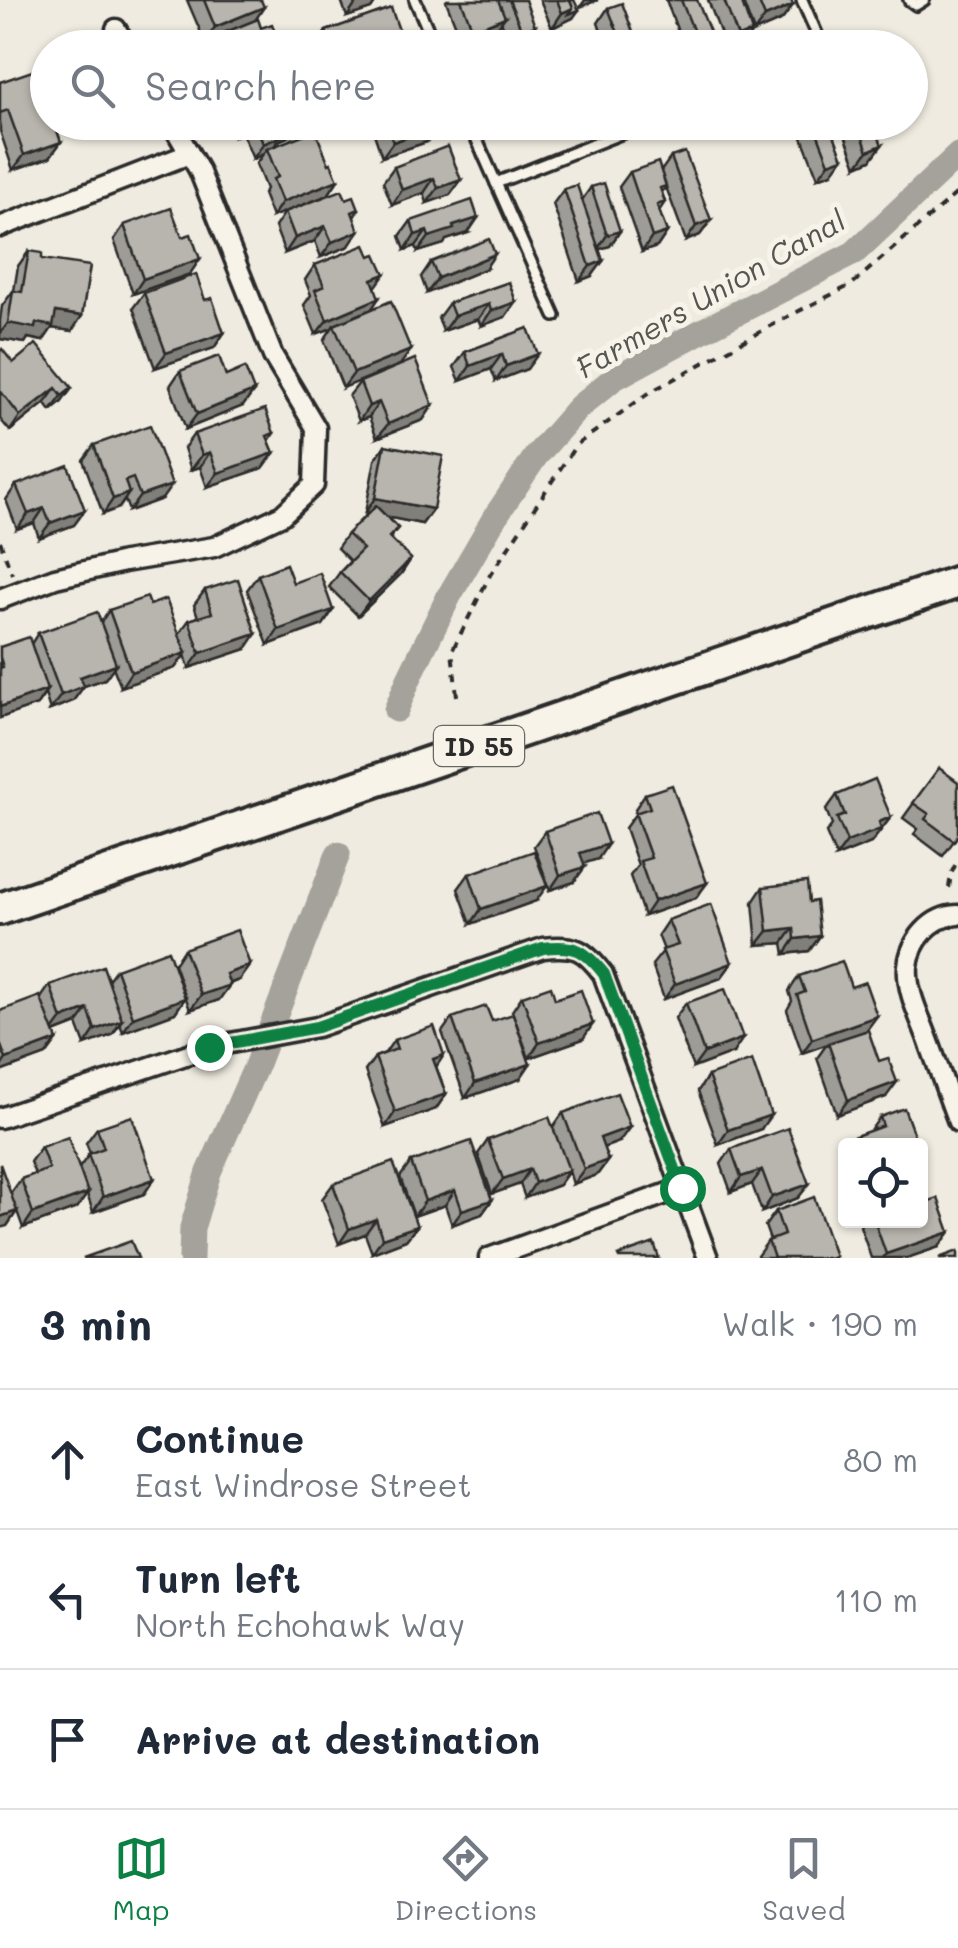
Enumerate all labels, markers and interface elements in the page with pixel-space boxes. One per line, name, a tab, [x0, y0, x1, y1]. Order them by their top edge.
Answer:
search box	[30, 30, 928, 140]
icon: search	[65, 58, 120, 113]
text: Search here	[145, 60, 376, 110]
water label: Farmers Union Canal	[568, 199, 852, 387]
road number: ID 55	[434, 726, 524, 766]
route end	[187, 1025, 233, 1071]
map controls	[838, 1138, 928, 1228]
button: locate	[838, 1138, 928, 1228]
route start	[660, 1166, 706, 1212]
text: 3 min	[40, 1296, 152, 1351]
text: Walk · 190 m	[722, 1302, 918, 1344]
text: Continue	[135, 1413, 304, 1463]
icon: ahead	[40, 1432, 95, 1487]
text: 80 m	[843, 1438, 918, 1480]
text: East Windrose Street	[135, 1463, 472, 1505]
text: Turn left	[135, 1553, 301, 1603]
icon: left	[40, 1572, 95, 1627]
text: 110 m	[834, 1578, 918, 1620]
text: North Echohawk Way	[135, 1603, 465, 1645]
icon: arrive	[40, 1712, 95, 1767]
text: Arrive at destination	[135, 1714, 540, 1764]
tab: Map	[113, 1831, 170, 1927]
tab: Directions	[395, 1831, 537, 1927]
tab: Saved	[762, 1831, 845, 1927]

